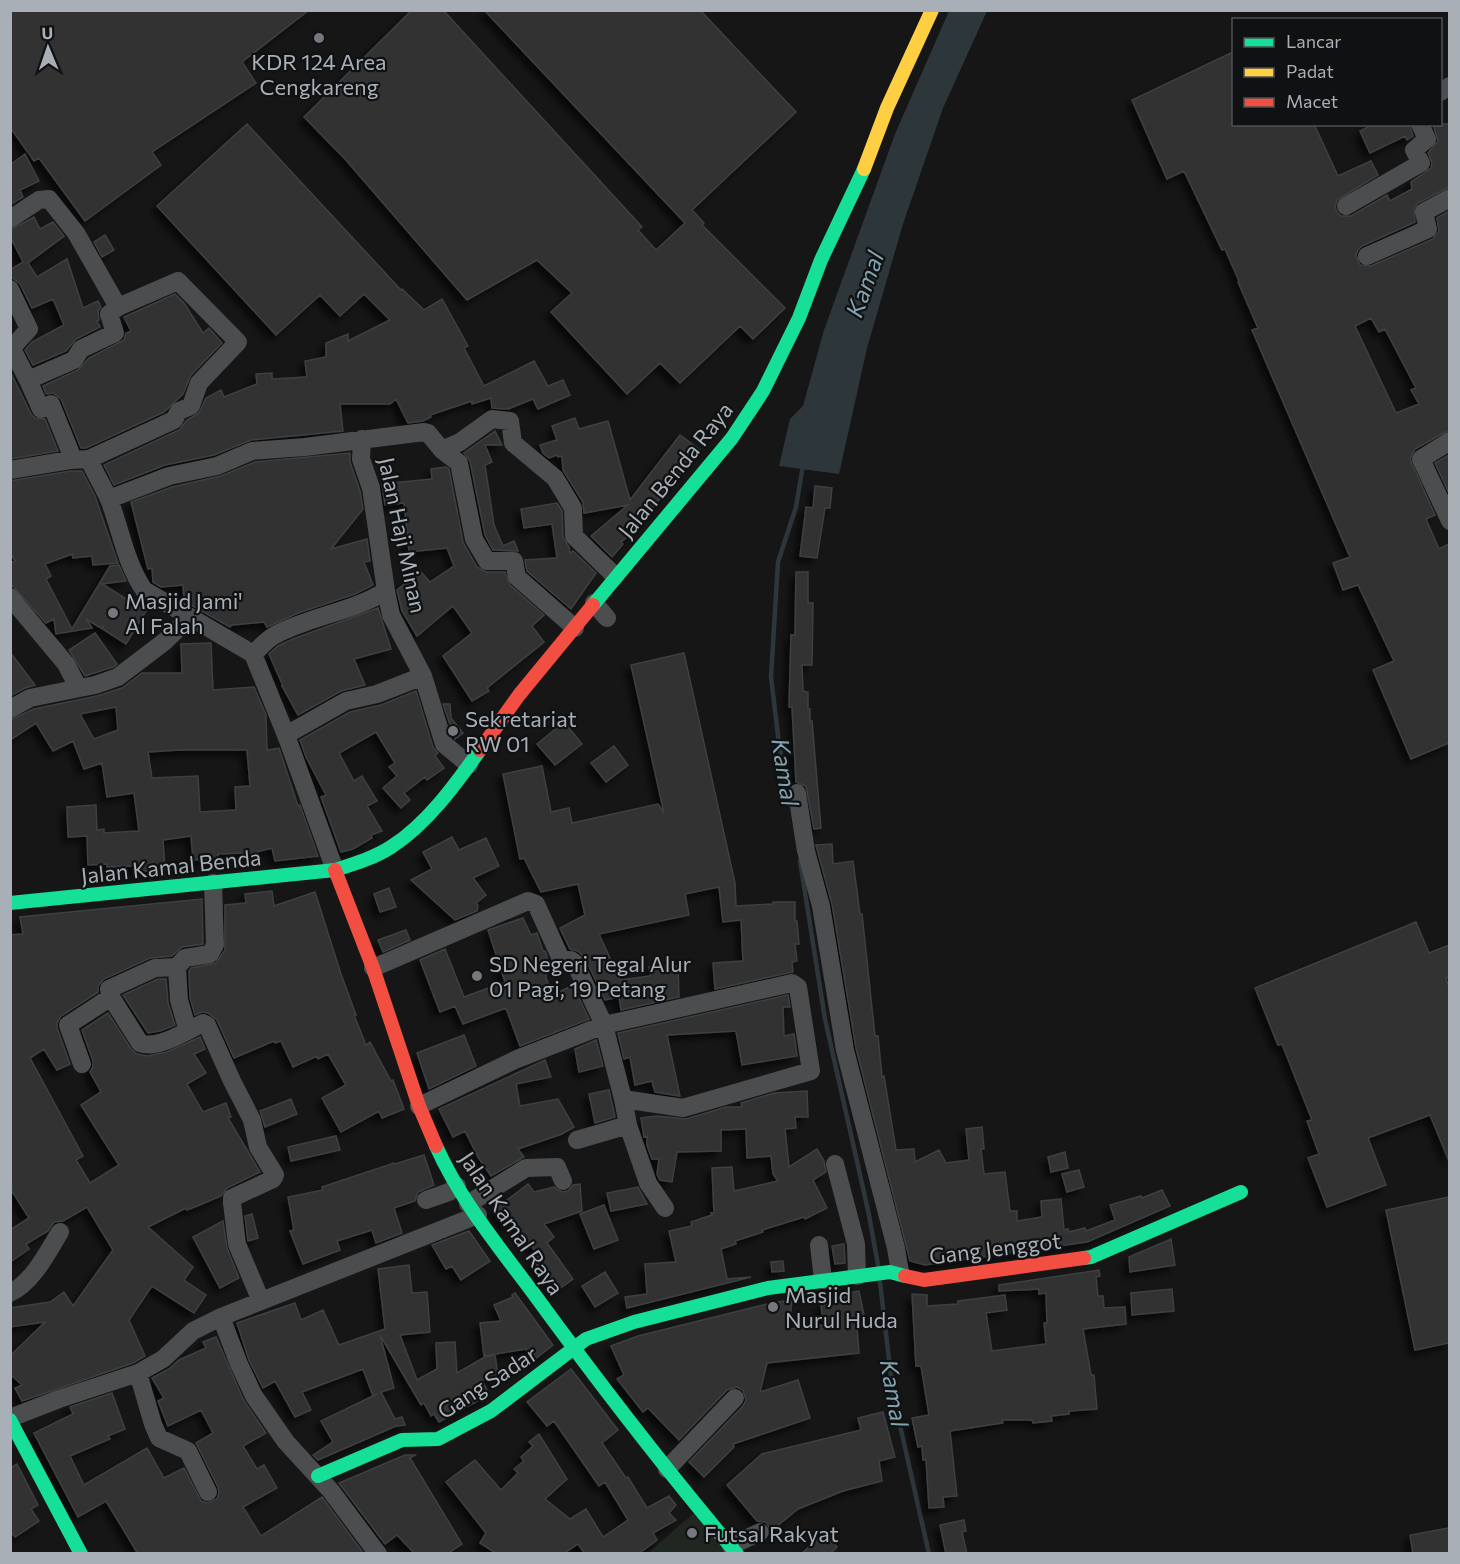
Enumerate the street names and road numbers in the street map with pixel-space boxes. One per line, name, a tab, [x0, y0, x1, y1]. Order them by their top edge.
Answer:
street label: Jalan Benda Raya	[612, 397, 738, 543]
street label: Jalan Haji Minan	[373, 455, 433, 615]
street label: Jalan Kamal Benda	[79, 843, 263, 889]
street label: Jalan Kamal Raya	[454, 1146, 570, 1300]
street label: Gang Jenggot	[928, 1227, 1062, 1269]
street label: Gang Sadar	[432, 1340, 542, 1424]

